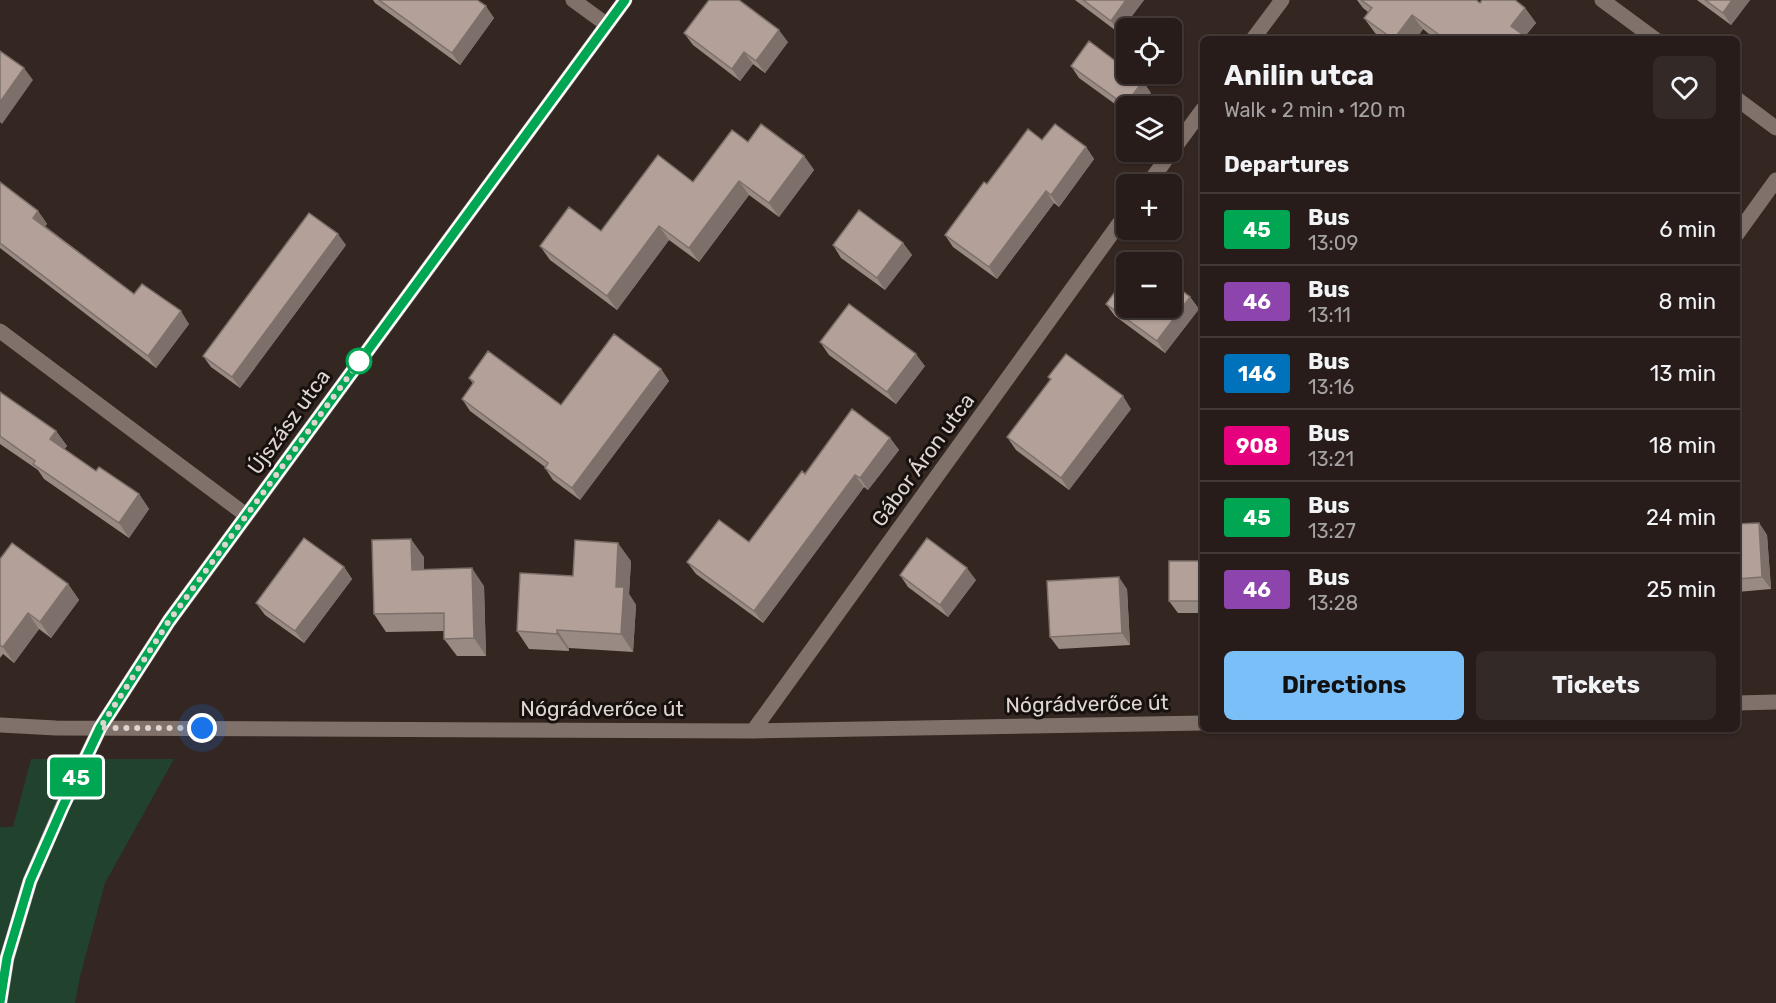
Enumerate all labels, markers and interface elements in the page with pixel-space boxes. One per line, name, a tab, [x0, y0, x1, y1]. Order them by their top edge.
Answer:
map controls	[1116, 18, 1182, 318]
button: locate	[1116, 18, 1182, 84]
button: heart	[1653, 56, 1716, 119]
text: Anilin utca	[1224, 59, 1374, 92]
button: layers	[1116, 96, 1182, 162]
text: Walk · 2 min · 120 m	[1224, 98, 1405, 122]
text: Departures	[1224, 151, 1349, 178]
button: +	[1116, 174, 1182, 240]
text: Bus	[1308, 204, 1350, 231]
text: 6 min	[1659, 216, 1716, 243]
text: 45	[1243, 217, 1271, 242]
text: 13:09	[1308, 231, 1358, 255]
button: −	[1116, 252, 1182, 318]
text: Bus	[1308, 276, 1350, 303]
text: 8 min	[1658, 288, 1716, 315]
text: 46	[1243, 289, 1271, 314]
text: 13:11	[1308, 303, 1351, 327]
unlabelled marker	[346, 348, 372, 374]
text: Bus	[1308, 348, 1350, 375]
text: 13 min	[1650, 360, 1716, 387]
text: 146	[1238, 361, 1276, 386]
street label: Újszász utca	[242, 364, 335, 479]
text: 13:16	[1308, 375, 1354, 399]
street label: Gábor Áron utca	[866, 388, 979, 531]
text: Bus	[1308, 420, 1350, 447]
text: 18 min	[1649, 432, 1716, 459]
text: 908	[1236, 433, 1278, 458]
text: 13:21	[1308, 447, 1354, 471]
text: Bus	[1308, 492, 1350, 519]
text: 24 min	[1646, 504, 1716, 531]
text: 45	[1243, 505, 1271, 530]
text: 13:27	[1308, 519, 1356, 543]
text: Bus	[1308, 564, 1350, 591]
text: 25 min	[1646, 576, 1716, 603]
text: 46	[1243, 577, 1271, 602]
text: 13:28	[1308, 591, 1358, 615]
button: Directions	[1224, 651, 1464, 720]
button: Tickets	[1476, 651, 1716, 720]
street label: Nógrádverőce út	[1005, 690, 1169, 717]
street label: Nógrádverőce út	[520, 696, 684, 721]
your location	[187, 713, 217, 743]
line badge: 45	[49, 758, 103, 796]
text: 45	[62, 765, 90, 790]

